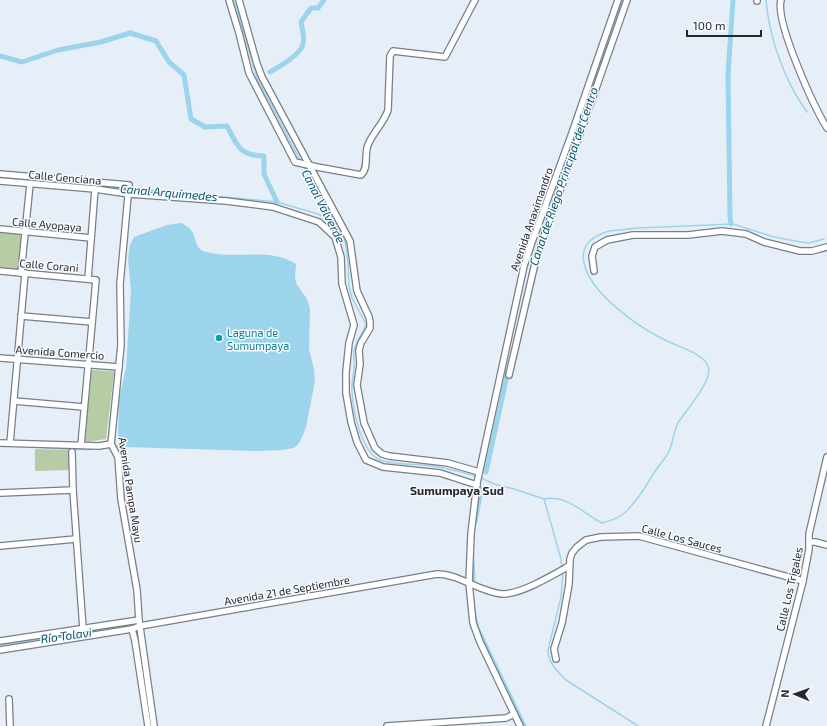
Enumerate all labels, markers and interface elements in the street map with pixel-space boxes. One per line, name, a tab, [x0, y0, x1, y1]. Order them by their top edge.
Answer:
scale bar	[687, 12, 761, 38]
text: 100 m	[693, 18, 725, 32]
water label: Canal de Riego Principal del Centro	[526, 85, 600, 267]
street label: Avenida Anaximandro	[507, 166, 555, 272]
street label: Calle Genciana	[28, 167, 102, 187]
water label: Canal Valverde	[299, 167, 349, 246]
water label: Canal Arquímedes	[120, 181, 218, 203]
street label: Calle Ayopaya	[12, 214, 82, 234]
street label: Calle Corani	[19, 256, 79, 274]
place label: Laguna de Sumumpaya	[227, 326, 289, 352]
marker: Laguna de Sumumpaya	[214, 333, 224, 343]
street label: Avenida Comercio	[15, 342, 105, 362]
street label: Avenida Pampa Mayu	[116, 436, 146, 544]
district label: Sumumpaya Sud	[410, 483, 504, 498]
street label: Calle Los Sauces	[641, 521, 724, 555]
street label: Calle Los Trigales	[773, 545, 805, 632]
street label: Avenida 21 de Septiembre	[223, 573, 351, 607]
water label: Río Tolavi	[39, 624, 93, 646]
north arrow	[775, 674, 815, 714]
text: N	[778, 689, 791, 698]

